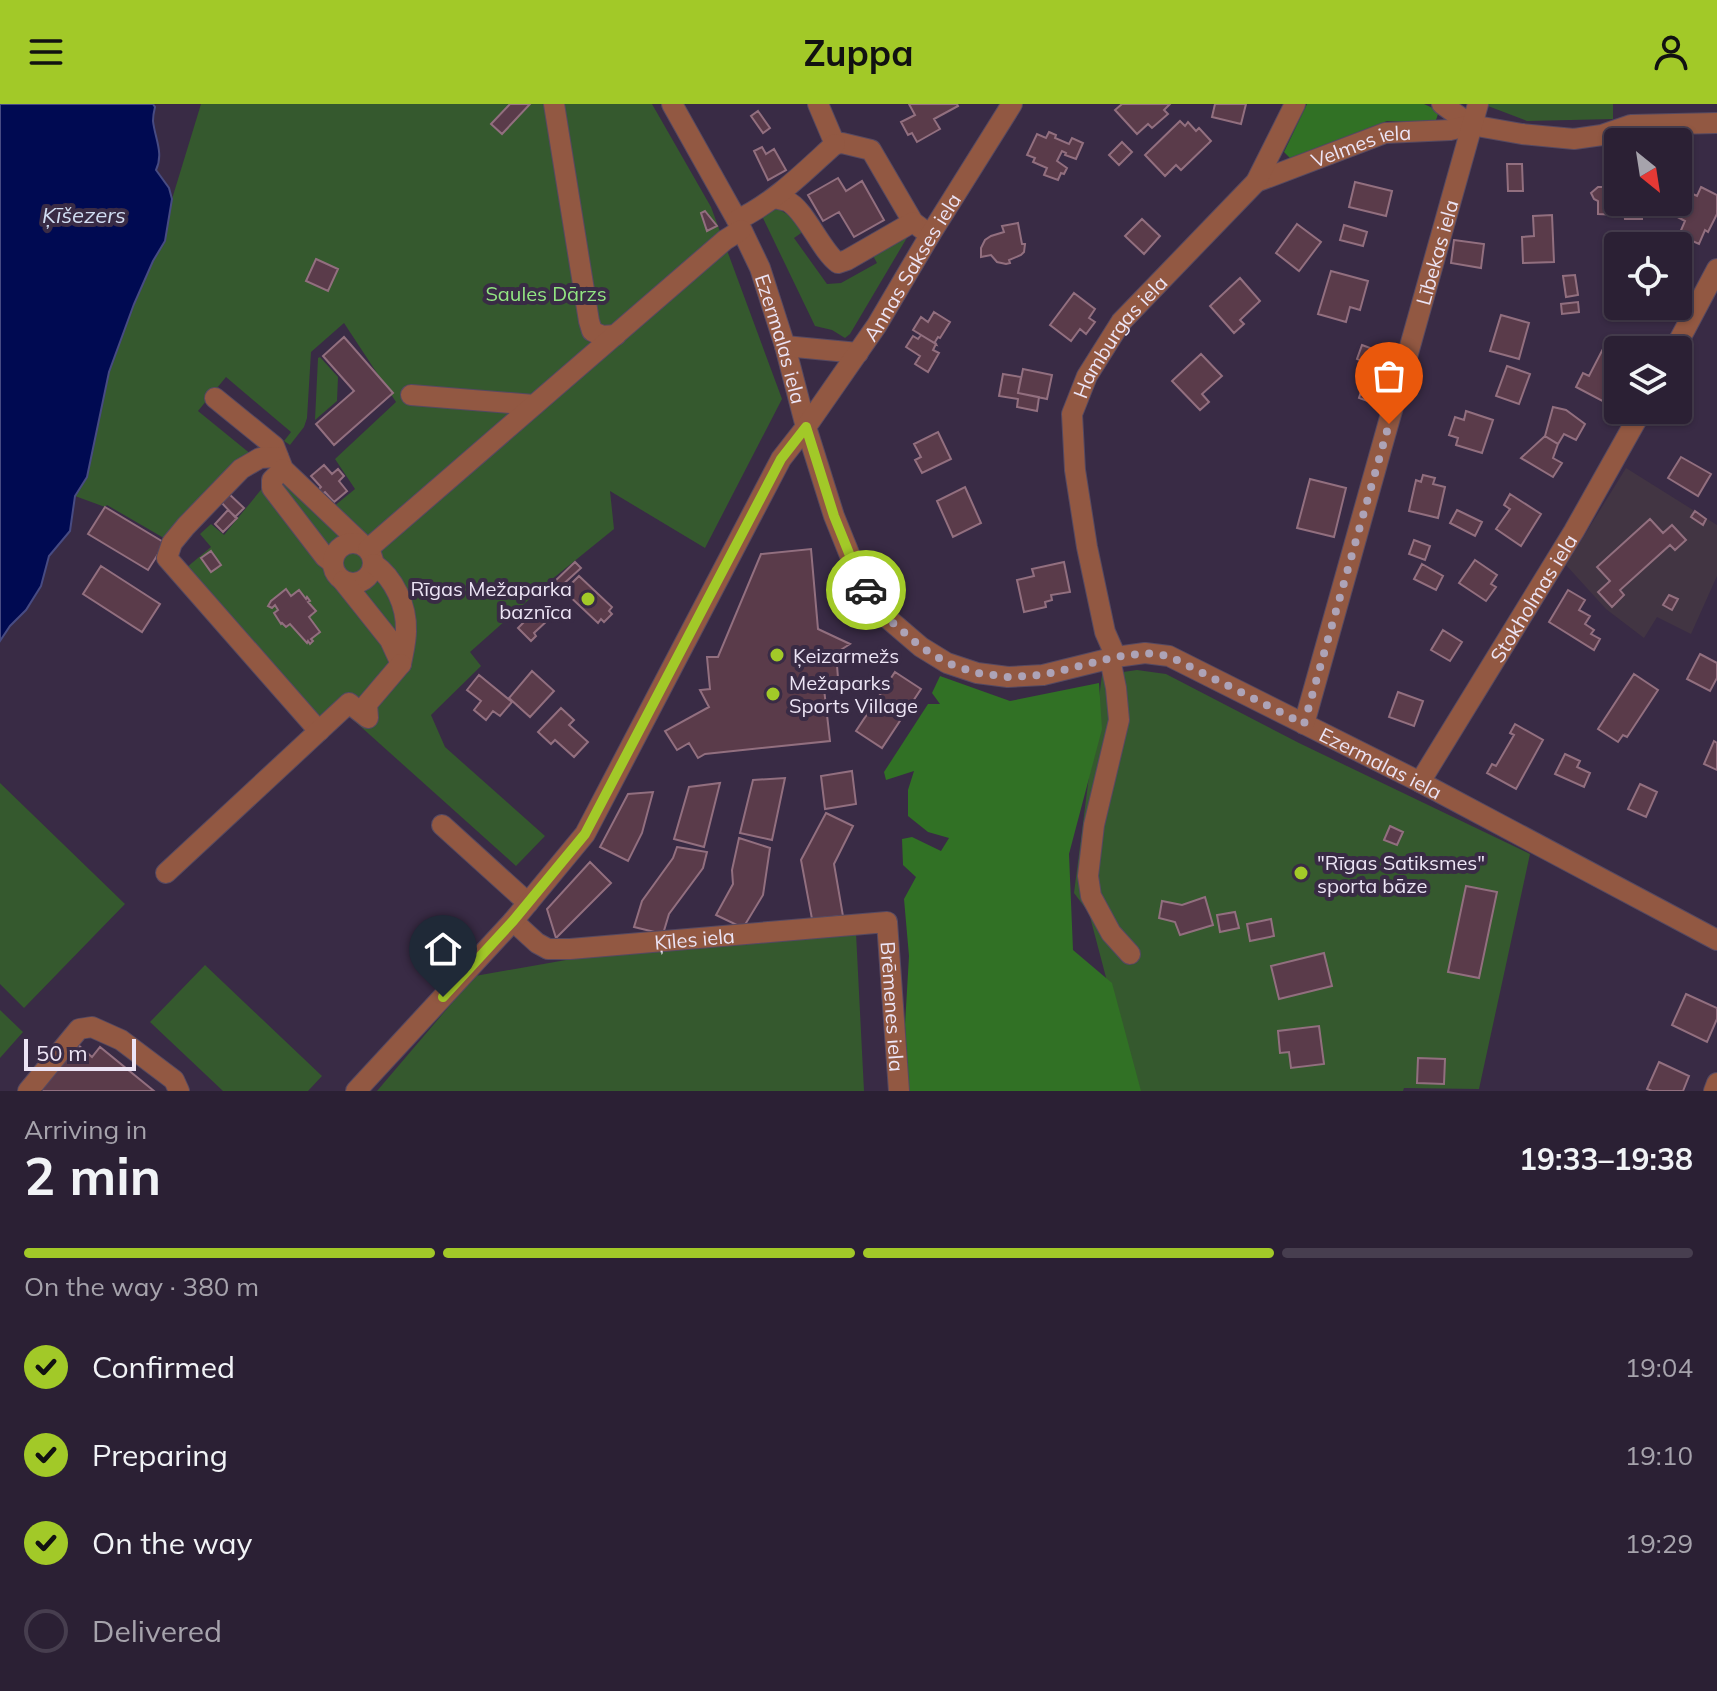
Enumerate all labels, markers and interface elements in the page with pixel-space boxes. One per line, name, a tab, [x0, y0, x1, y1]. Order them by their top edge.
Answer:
icon: menu	[24, 30, 68, 74]
text: Zuppa	[804, 30, 913, 75]
icon: person	[1649, 30, 1693, 74]
street label: Velmes iela	[1307, 119, 1412, 172]
north arrow	[1604, 128, 1692, 216]
map controls	[1604, 128, 1692, 424]
street label: Annas Sakses iela	[857, 188, 966, 346]
street label: Lībekas iela	[1410, 197, 1463, 308]
water label: Ķīšezers	[42, 201, 126, 230]
button: locate	[1604, 232, 1692, 320]
street label: Hamburgas iela	[1067, 270, 1172, 402]
street label: Ezermalas iela	[750, 271, 812, 406]
park label: Saules Dārzs	[485, 281, 607, 306]
button: layers	[1604, 336, 1692, 424]
pin	[1355, 342, 1423, 424]
icon: bag	[1367, 354, 1411, 398]
street label: Stokholmas iela	[1484, 529, 1582, 667]
courier	[826, 550, 906, 630]
icon: car	[844, 568, 888, 612]
place label: Rīgas Mežaparka baznīca	[410, 576, 572, 624]
marker: Rīgas Mežaparka baznīca	[579, 590, 597, 608]
place label: Ķeizarmežs	[793, 643, 899, 669]
marker: Ķeizarmežs	[768, 646, 786, 664]
place label: Mežaparks Sports Village	[789, 670, 918, 718]
marker: Mežaparks Sports Village	[764, 685, 782, 703]
street label: Ezermalas iela	[1316, 721, 1447, 804]
place label: "Rīgas Satiksmes" sporta bāze	[1317, 850, 1485, 898]
marker: "Rīgas Satiksmes" sporta bāze	[1292, 864, 1310, 882]
pin	[409, 915, 477, 997]
street label: Ķīles iela	[653, 923, 736, 955]
icon: home	[421, 927, 465, 971]
street label: Brēmenes iela	[876, 941, 910, 1072]
scale bar	[24, 1035, 136, 1071]
text: 50 m	[36, 1039, 87, 1067]
text: Arriving in	[24, 1113, 147, 1146]
text: 19:33–19:38	[1519, 1140, 1693, 1178]
text: 2 min	[24, 1143, 161, 1208]
text: On the way · 380 m	[24, 1270, 259, 1303]
icon: check	[24, 1345, 68, 1389]
text: Confirmed	[92, 1348, 235, 1386]
text: 19:04	[1625, 1351, 1693, 1384]
icon: check	[24, 1433, 68, 1477]
text: Preparing	[92, 1436, 228, 1474]
text: 19:10	[1625, 1439, 1693, 1472]
icon: check	[24, 1521, 68, 1565]
text: On the way	[92, 1524, 252, 1562]
text: 19:29	[1625, 1527, 1693, 1560]
text: Delivered	[92, 1612, 222, 1650]

